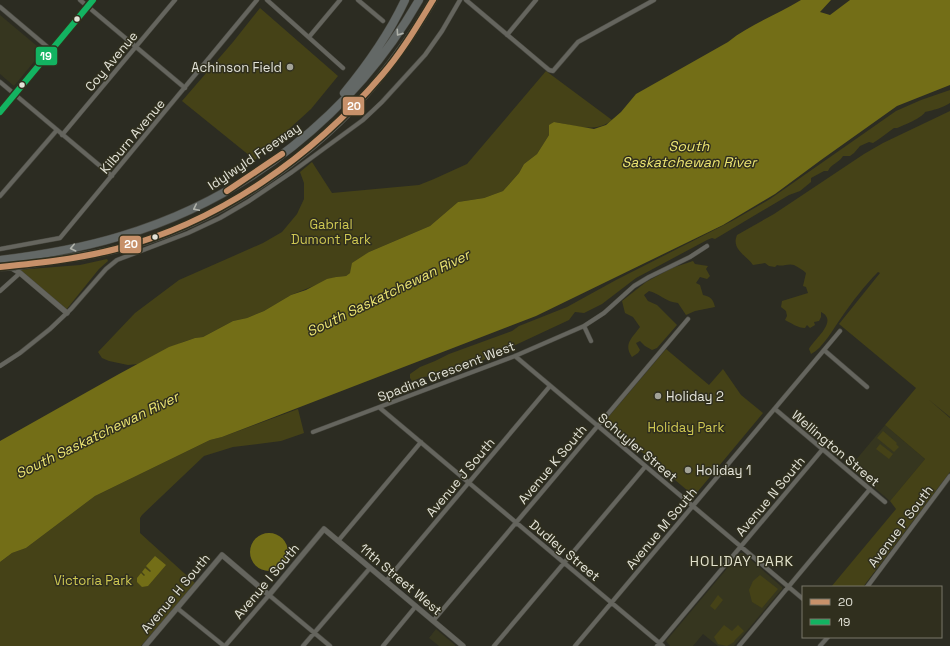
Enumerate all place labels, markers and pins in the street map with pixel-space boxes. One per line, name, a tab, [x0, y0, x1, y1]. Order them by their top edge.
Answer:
unlabelled marker	[72, 14, 82, 24]
place label: Achinson Field	[191, 59, 282, 76]
marker: Achinson Field	[285, 62, 295, 72]
unlabelled marker	[17, 80, 27, 90]
unlabelled marker	[150, 232, 160, 242]
place label: Holiday 2	[666, 388, 724, 405]
marker: Holiday 2	[653, 391, 663, 401]
place label: Holiday 1	[696, 462, 751, 479]
marker: Holiday 1	[683, 465, 693, 475]

